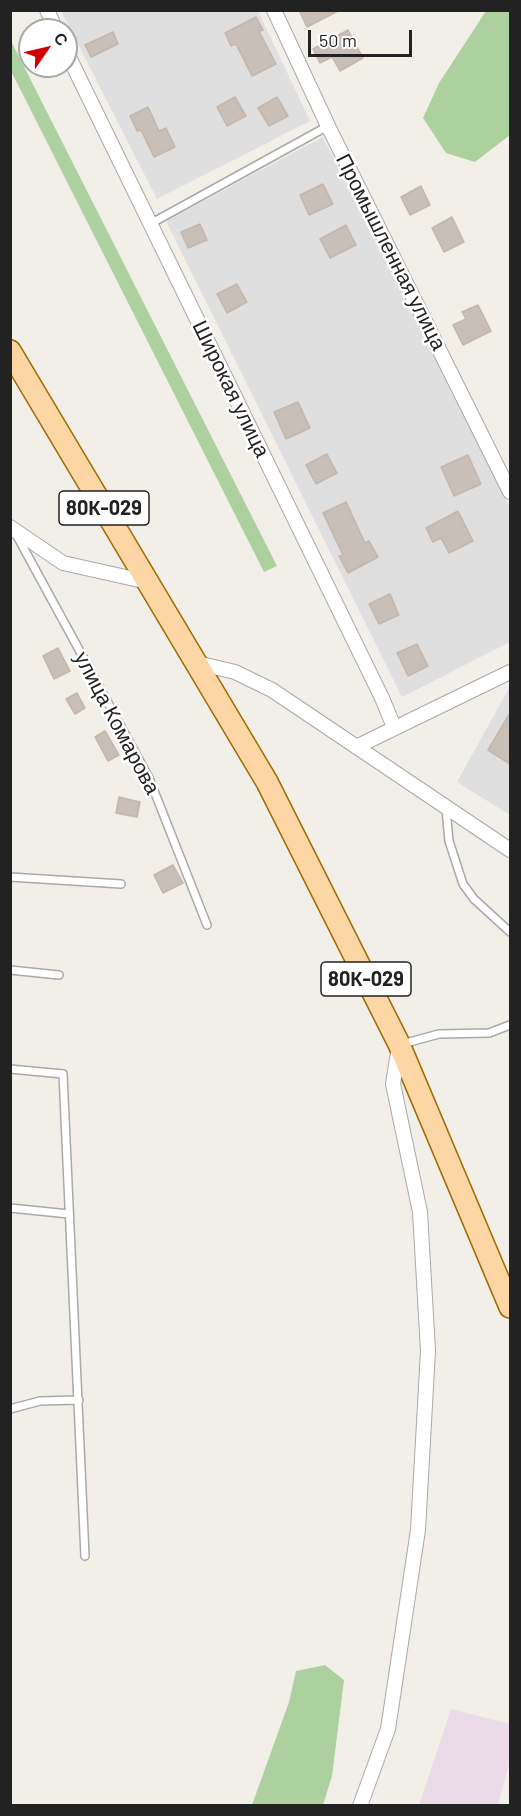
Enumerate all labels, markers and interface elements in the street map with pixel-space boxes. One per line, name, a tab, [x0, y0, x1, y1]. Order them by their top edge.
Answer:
north arrow	[18, 18, 78, 78]
scale bar	[311, 18, 414, 56]
text: С	[51, 29, 73, 49]
text: 50 m	[319, 29, 357, 51]
street label: Промышленная улица	[331, 150, 451, 354]
street label: Широкая улица	[187, 317, 275, 461]
road number: 80К-029	[59, 491, 149, 525]
street label: улица Комарова	[69, 647, 165, 799]
road number: 80К-029	[321, 962, 411, 996]

